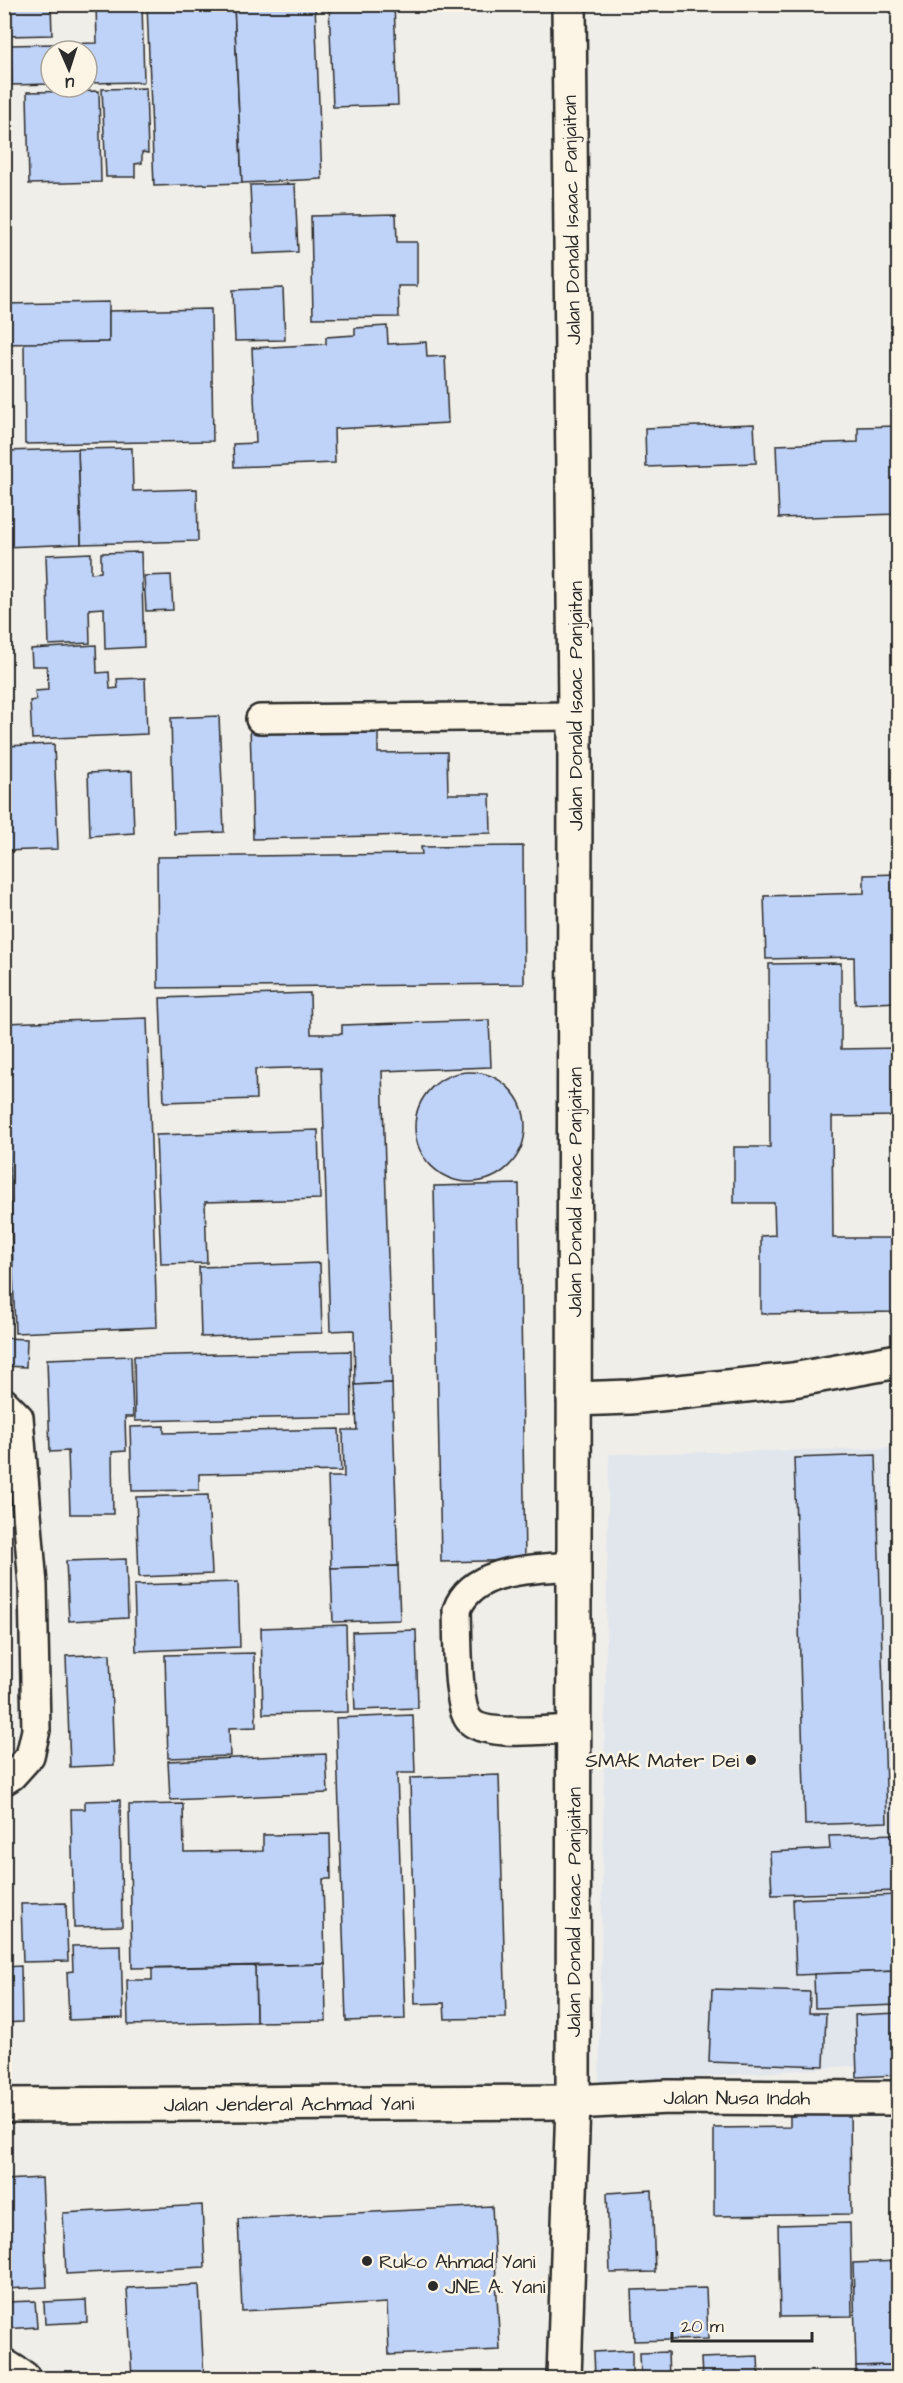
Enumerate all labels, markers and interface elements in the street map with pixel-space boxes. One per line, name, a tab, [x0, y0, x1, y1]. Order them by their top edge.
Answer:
north arrow	[39, 39, 99, 99]
text: U	[65, 72, 75, 94]
street label: Jalan Donald Isaac Panjaitan	[556, 95, 588, 345]
street label: Jalan Donald Isaac Panjaitan	[562, 581, 590, 831]
street label: Jalan Donald Isaac Panjaitan	[561, 1067, 590, 1317]
place label: SMAK Mater Dei	[585, 1747, 739, 1775]
marker: SMAK Mater Dei	[744, 1753, 758, 1767]
street label: Jalan Donald Isaac Panjaitan	[560, 1787, 589, 2037]
street label: Jalan Nusa Indah	[664, 2084, 810, 2113]
street label: Jalan Jenderal Achmad Yani	[164, 2090, 414, 2119]
place label: Ruko Ahmad Yani	[379, 2248, 536, 2276]
marker: Ruko Ahmad Yani	[360, 2254, 374, 2268]
place label: JNE A. Yani	[445, 2273, 546, 2301]
marker: JNE A. Yani	[426, 2279, 440, 2293]
scale bar	[672, 2305, 812, 2343]
text: 20 m	[681, 2314, 724, 2339]

